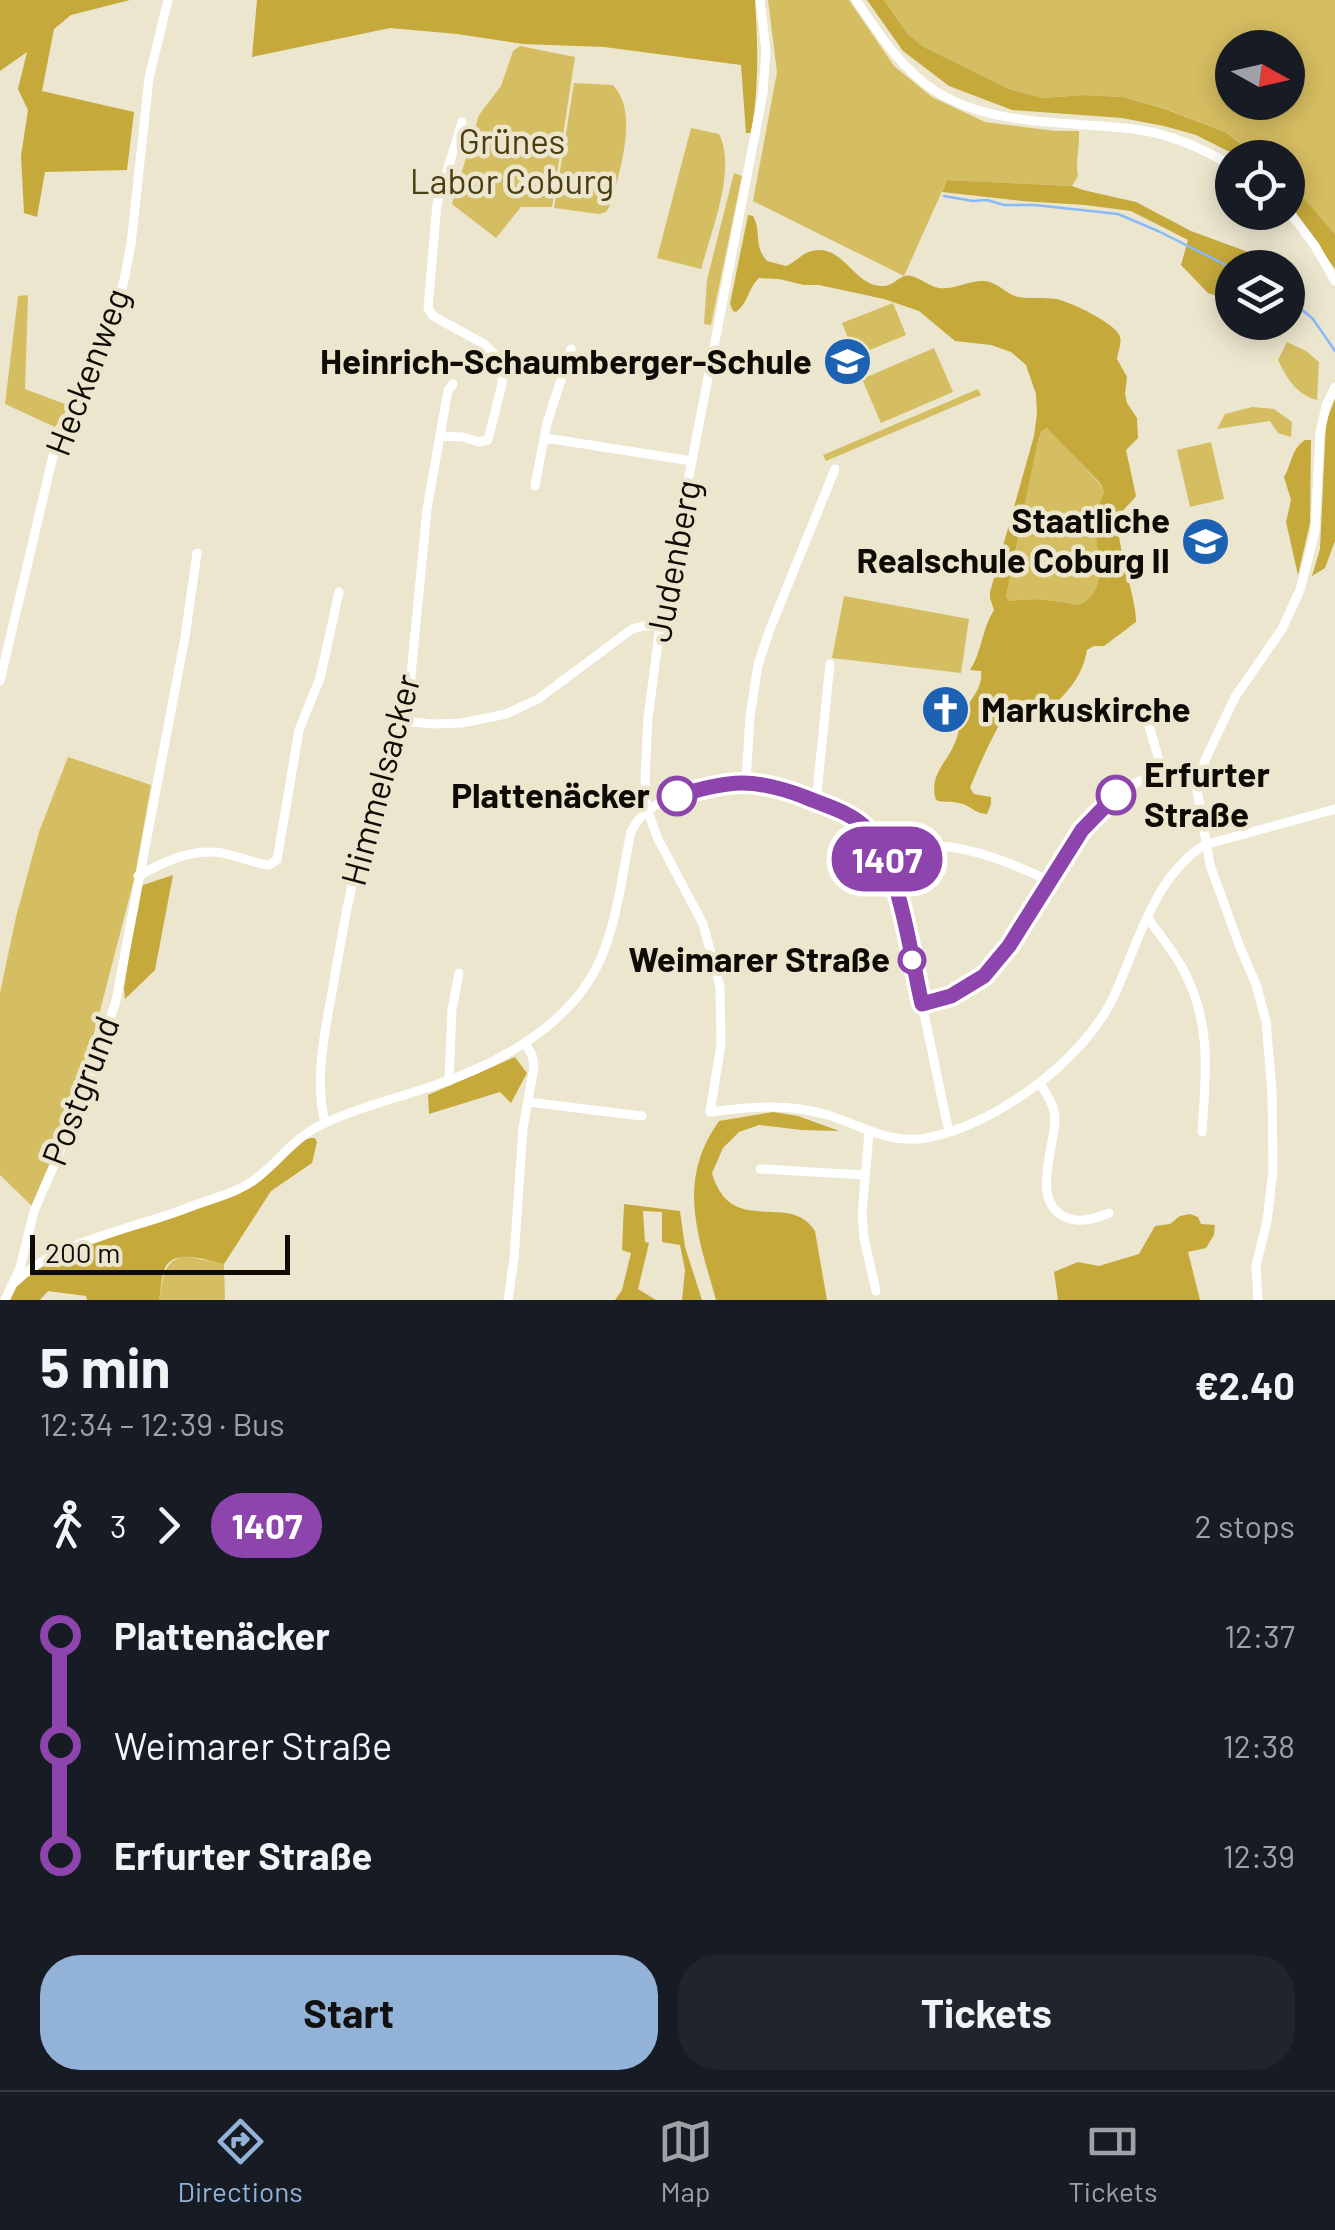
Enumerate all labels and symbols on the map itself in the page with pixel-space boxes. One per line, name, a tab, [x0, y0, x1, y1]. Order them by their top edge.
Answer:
north arrow	[1215, 30, 1305, 120]
park label: Grünes Labor Coburg	[410, 119, 614, 201]
street label: Heckenweg	[35, 282, 137, 461]
school or university icon: Heinrich-Schaumberger-Schule	[821, 336, 873, 388]
place label: Heinrich-Schaumberger-Schule	[320, 339, 812, 381]
street label: Judenberg	[636, 476, 708, 645]
place label: Staatliche Realschule Coburg II	[856, 498, 1170, 580]
school or university icon: Staatliche Realschule Coburg II	[1179, 515, 1231, 567]
street label: Himmelsacker	[331, 669, 428, 890]
church icon: Markuskirche	[920, 684, 972, 736]
place label: Markuskirche	[981, 687, 1191, 729]
place label: Erfurter Straße	[1144, 752, 1270, 834]
place label: Plattenäcker	[451, 773, 651, 815]
marker: Erfurter Straße	[1097, 776, 1135, 814]
marker: Plattenäcker	[658, 777, 696, 815]
line badge: 1407	[817, 826, 957, 892]
place label: Weimarer Straße	[628, 937, 890, 979]
marker: Weimarer Straße	[899, 947, 925, 973]
street label: Postgrund	[31, 1010, 127, 1171]
scale bar	[30, 1230, 290, 1274]

